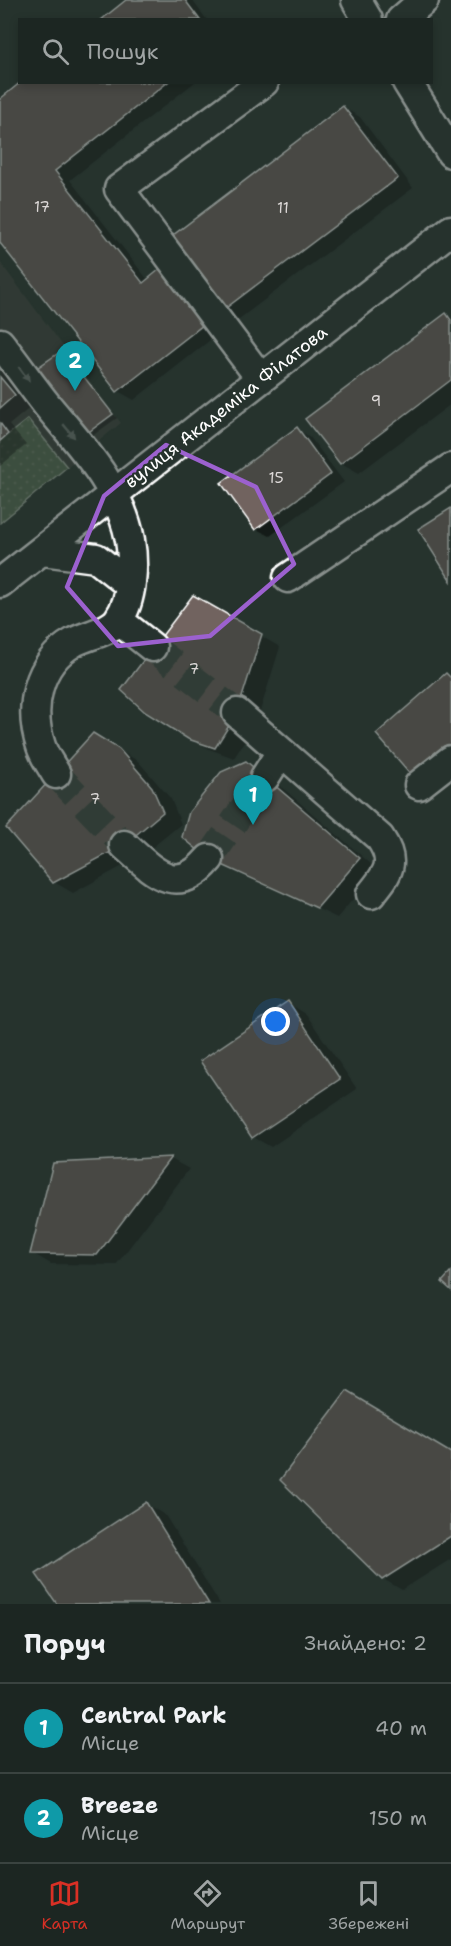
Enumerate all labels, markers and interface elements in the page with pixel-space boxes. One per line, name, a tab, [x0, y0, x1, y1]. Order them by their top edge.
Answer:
search box	[18, 18, 433, 84]
icon: search	[39, 35, 72, 68]
text: Пошук	[87, 37, 158, 66]
house number: 17	[34, 197, 50, 217]
house number: 11	[277, 198, 289, 218]
street label: вулиця Академіка Філатова	[120, 320, 332, 494]
pin: 2	[56, 342, 94, 391]
one-way arrow	[18, 366, 30, 382]
house number: 9	[371, 391, 381, 411]
one-way arrow	[63, 423, 76, 439]
house number: 15	[268, 468, 284, 488]
house number: 7	[189, 659, 199, 679]
pin: 1	[234, 776, 272, 825]
house number: 7	[90, 789, 100, 809]
your location	[261, 1007, 290, 1036]
text: Поруч	[24, 1626, 106, 1661]
text: Знайдено: 2	[304, 1630, 427, 1656]
text: Central Park	[81, 1701, 227, 1730]
text: 1	[39, 1715, 48, 1741]
text: 40 m	[375, 1715, 427, 1741]
text: Місце	[81, 1730, 139, 1756]
text: Breeze	[81, 1791, 158, 1820]
text: 2	[37, 1805, 51, 1831]
text: 150 m	[369, 1805, 427, 1831]
text: Місце	[81, 1820, 139, 1846]
tab: Карта	[42, 1877, 87, 1934]
tab: Маршрут	[171, 1877, 245, 1934]
tab: Збережені	[328, 1877, 409, 1934]

